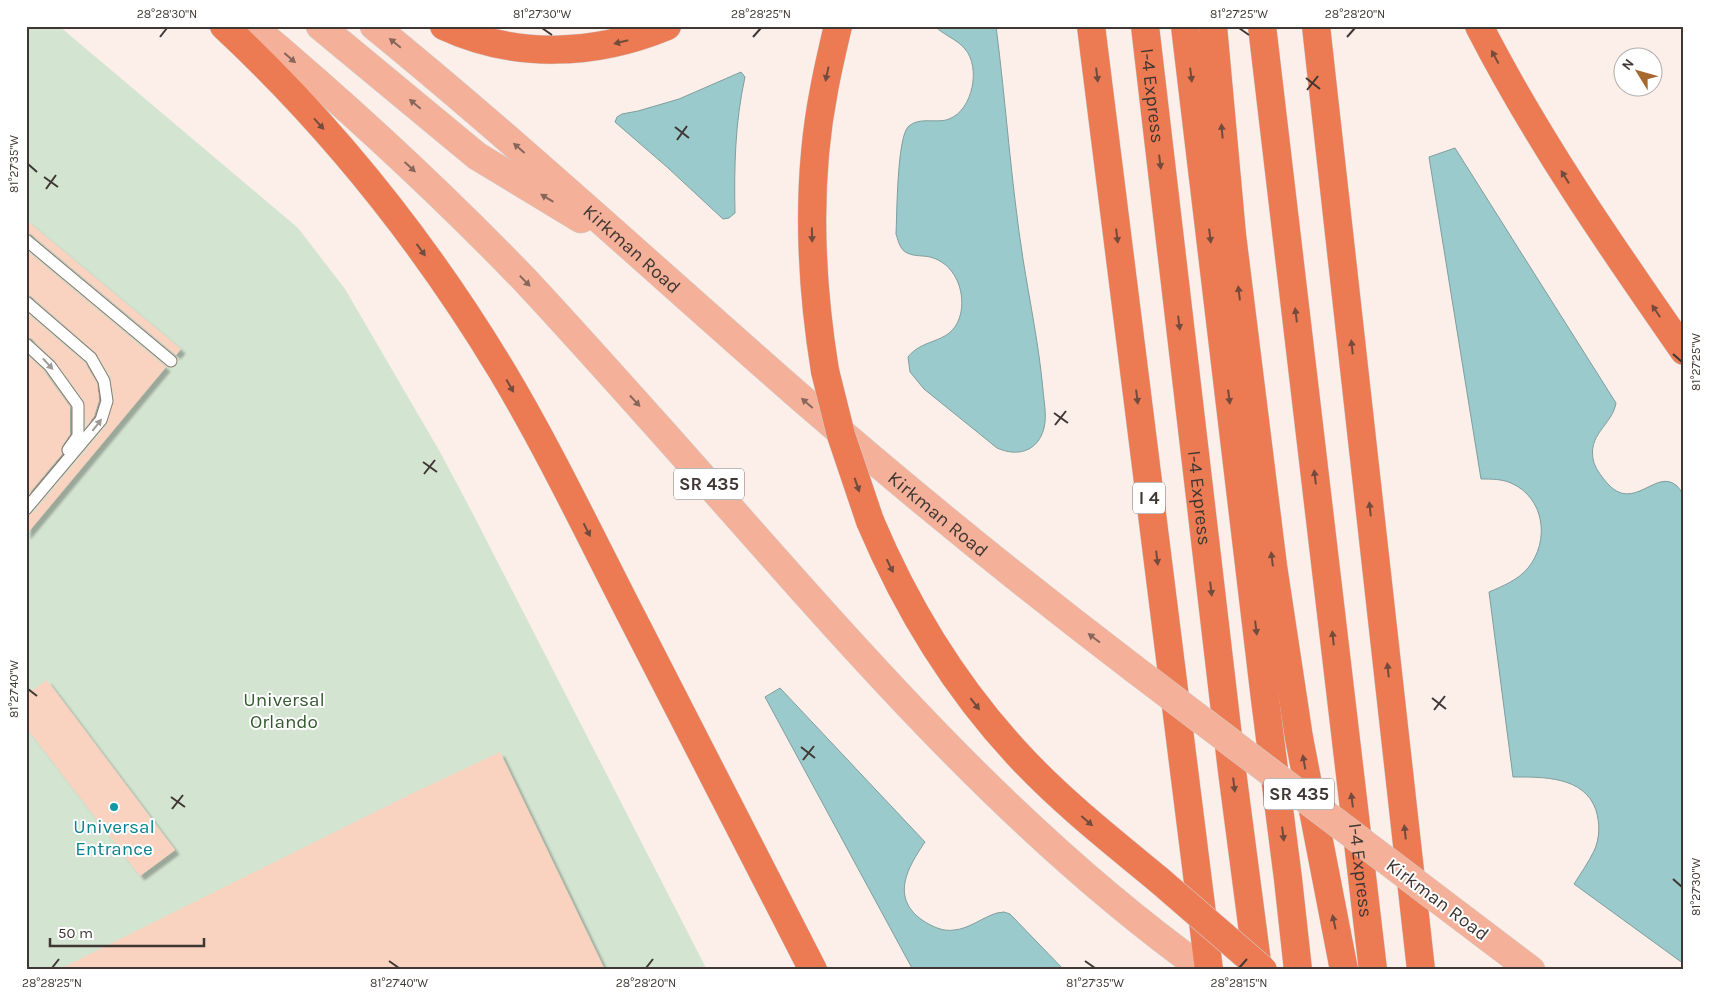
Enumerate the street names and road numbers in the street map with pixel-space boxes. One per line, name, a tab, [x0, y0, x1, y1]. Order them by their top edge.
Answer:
street label: I-4 Express	[1136, 47, 1169, 144]
street label: Kirkman Road	[578, 200, 685, 298]
street label: I-4 Express	[1183, 449, 1216, 546]
street label: Kirkman Road	[883, 467, 992, 562]
road number: SR 435	[674, 468, 744, 499]
road number: I 4	[1133, 482, 1165, 514]
road number: SR 435	[1264, 779, 1334, 810]
street label: I-4 Express	[1344, 822, 1377, 919]
street label: Kirkman Road	[1382, 854, 1493, 946]

